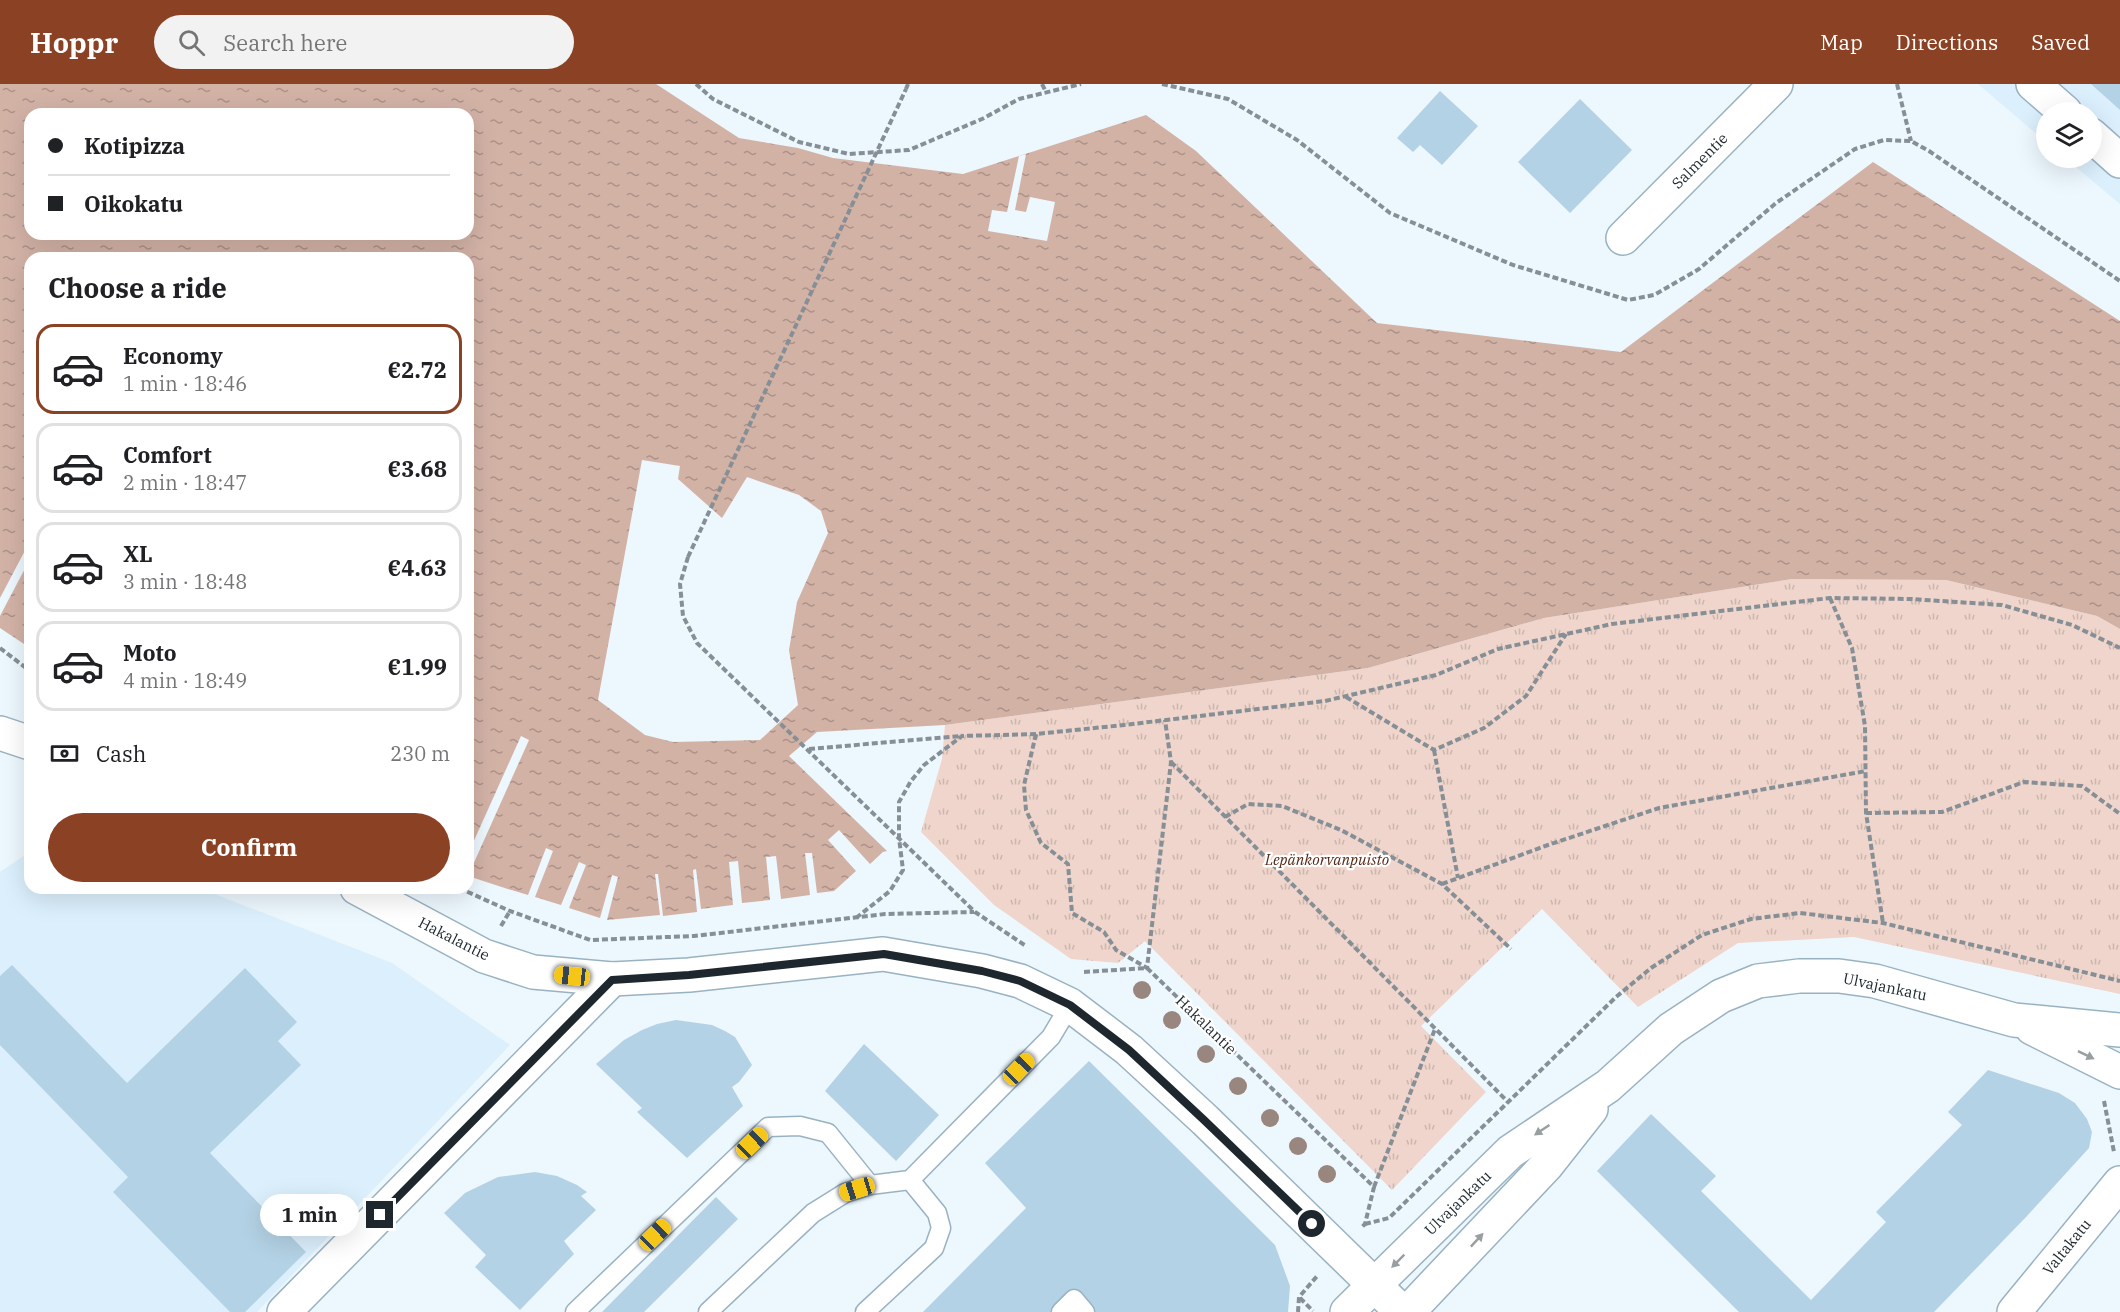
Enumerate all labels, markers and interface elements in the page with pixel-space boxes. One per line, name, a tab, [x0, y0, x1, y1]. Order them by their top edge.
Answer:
search box	[154, 15, 574, 69]
text: Hoppr	[30, 24, 118, 61]
icon: search	[175, 26, 208, 59]
text: Search here	[223, 28, 347, 57]
text: Map	[1820, 28, 1863, 56]
text: Directions	[1896, 28, 1998, 56]
text: Saved	[2031, 28, 2090, 56]
map controls	[2036, 102, 2102, 168]
button: layers	[2036, 102, 2102, 168]
street label: Salmentie	[1668, 129, 1732, 193]
text: Kotipizza	[84, 131, 185, 160]
text: Oikokatu	[84, 189, 183, 218]
text: Choose a ride	[48, 270, 227, 305]
text: Economy	[123, 341, 223, 370]
icon: car	[51, 342, 105, 396]
text: €2.72	[388, 355, 447, 384]
text: 1 min · 18:46	[123, 370, 247, 397]
text: Comfort	[123, 440, 212, 469]
icon: car	[51, 441, 105, 495]
text: €3.68	[388, 454, 447, 483]
text: 2 min · 18:47	[123, 469, 247, 496]
text: XL	[123, 539, 153, 568]
icon: car	[51, 540, 105, 594]
text: €4.63	[388, 553, 447, 582]
text: 3 min · 18:48	[123, 568, 247, 595]
text: Moto	[123, 638, 177, 667]
icon: car	[51, 639, 105, 693]
text: €1.99	[388, 652, 447, 681]
text: 4 min · 18:49	[123, 667, 247, 694]
icon: cash	[48, 737, 81, 770]
text: Cash	[96, 739, 147, 768]
text: 230 m	[390, 740, 450, 767]
button: Confirm	[48, 813, 450, 882]
park label: Lepänkorvanpuisto	[1264, 850, 1389, 869]
street label: Hakalantie	[415, 913, 493, 965]
car	[553, 965, 591, 987]
street label: Ulvajankatu	[1841, 968, 1929, 1005]
street label: Hakalantie	[1172, 991, 1241, 1058]
car	[1000, 1050, 1038, 1088]
one-way arrow	[2077, 1050, 2094, 1059]
car	[733, 1124, 771, 1162]
one-way arrow	[1534, 1125, 1550, 1136]
street label: Ulvajankatu	[1420, 1166, 1495, 1239]
car	[837, 1175, 877, 1203]
callout: 1 min	[260, 1194, 359, 1236]
text: 1 min	[282, 1201, 338, 1228]
route end	[366, 1201, 393, 1228]
route start	[1298, 1210, 1325, 1237]
street label: Valtakatu	[2038, 1215, 2095, 1279]
car	[636, 1216, 674, 1254]
one-way arrow	[1470, 1233, 1484, 1247]
one-way arrow	[1391, 1254, 1406, 1268]

